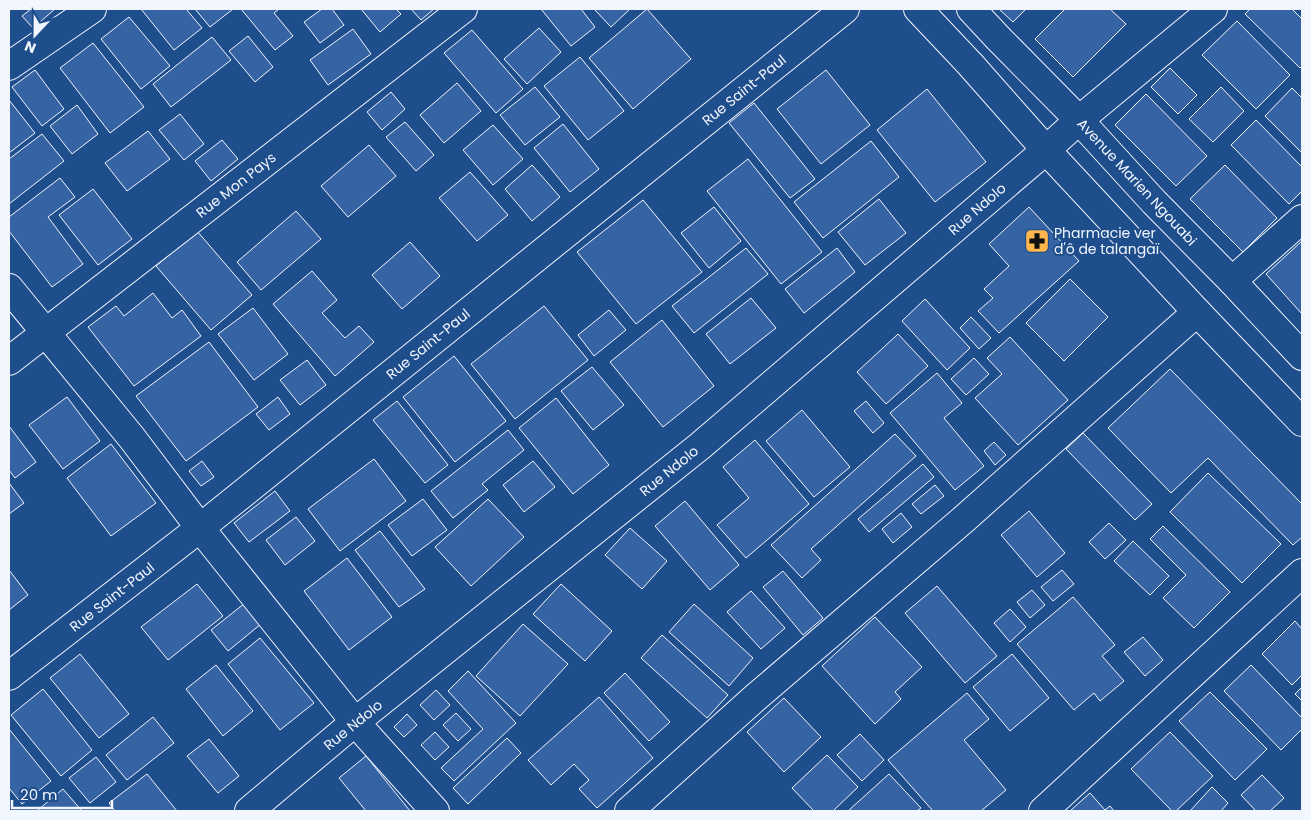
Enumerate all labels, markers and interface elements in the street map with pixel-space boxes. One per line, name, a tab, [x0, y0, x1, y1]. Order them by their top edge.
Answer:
north arrow	[10, 10, 60, 60]
text: N	[22, 36, 39, 58]
street label: Rue Saint-Paul	[698, 50, 790, 130]
street label: Avenue Marien Ngouabi	[1073, 114, 1201, 250]
street label: Rue Mon Pays	[192, 147, 280, 223]
street label: Rue Ndolo	[944, 178, 1010, 240]
place label: Pharmacie ver d'ô de talangaï	[1054, 223, 1160, 259]
pharmacy icon: Pharmacie ver d'ô de talangaï	[1024, 228, 1050, 254]
street label: Rue Saint-Paul	[382, 304, 474, 384]
street label: Rue Ndolo	[635, 441, 703, 501]
street label: Rue Saint-Paul	[65, 557, 159, 637]
street label: Rue Ndolo	[319, 695, 387, 755]
scale bar	[12, 778, 112, 810]
text: 20 m	[20, 784, 58, 805]

